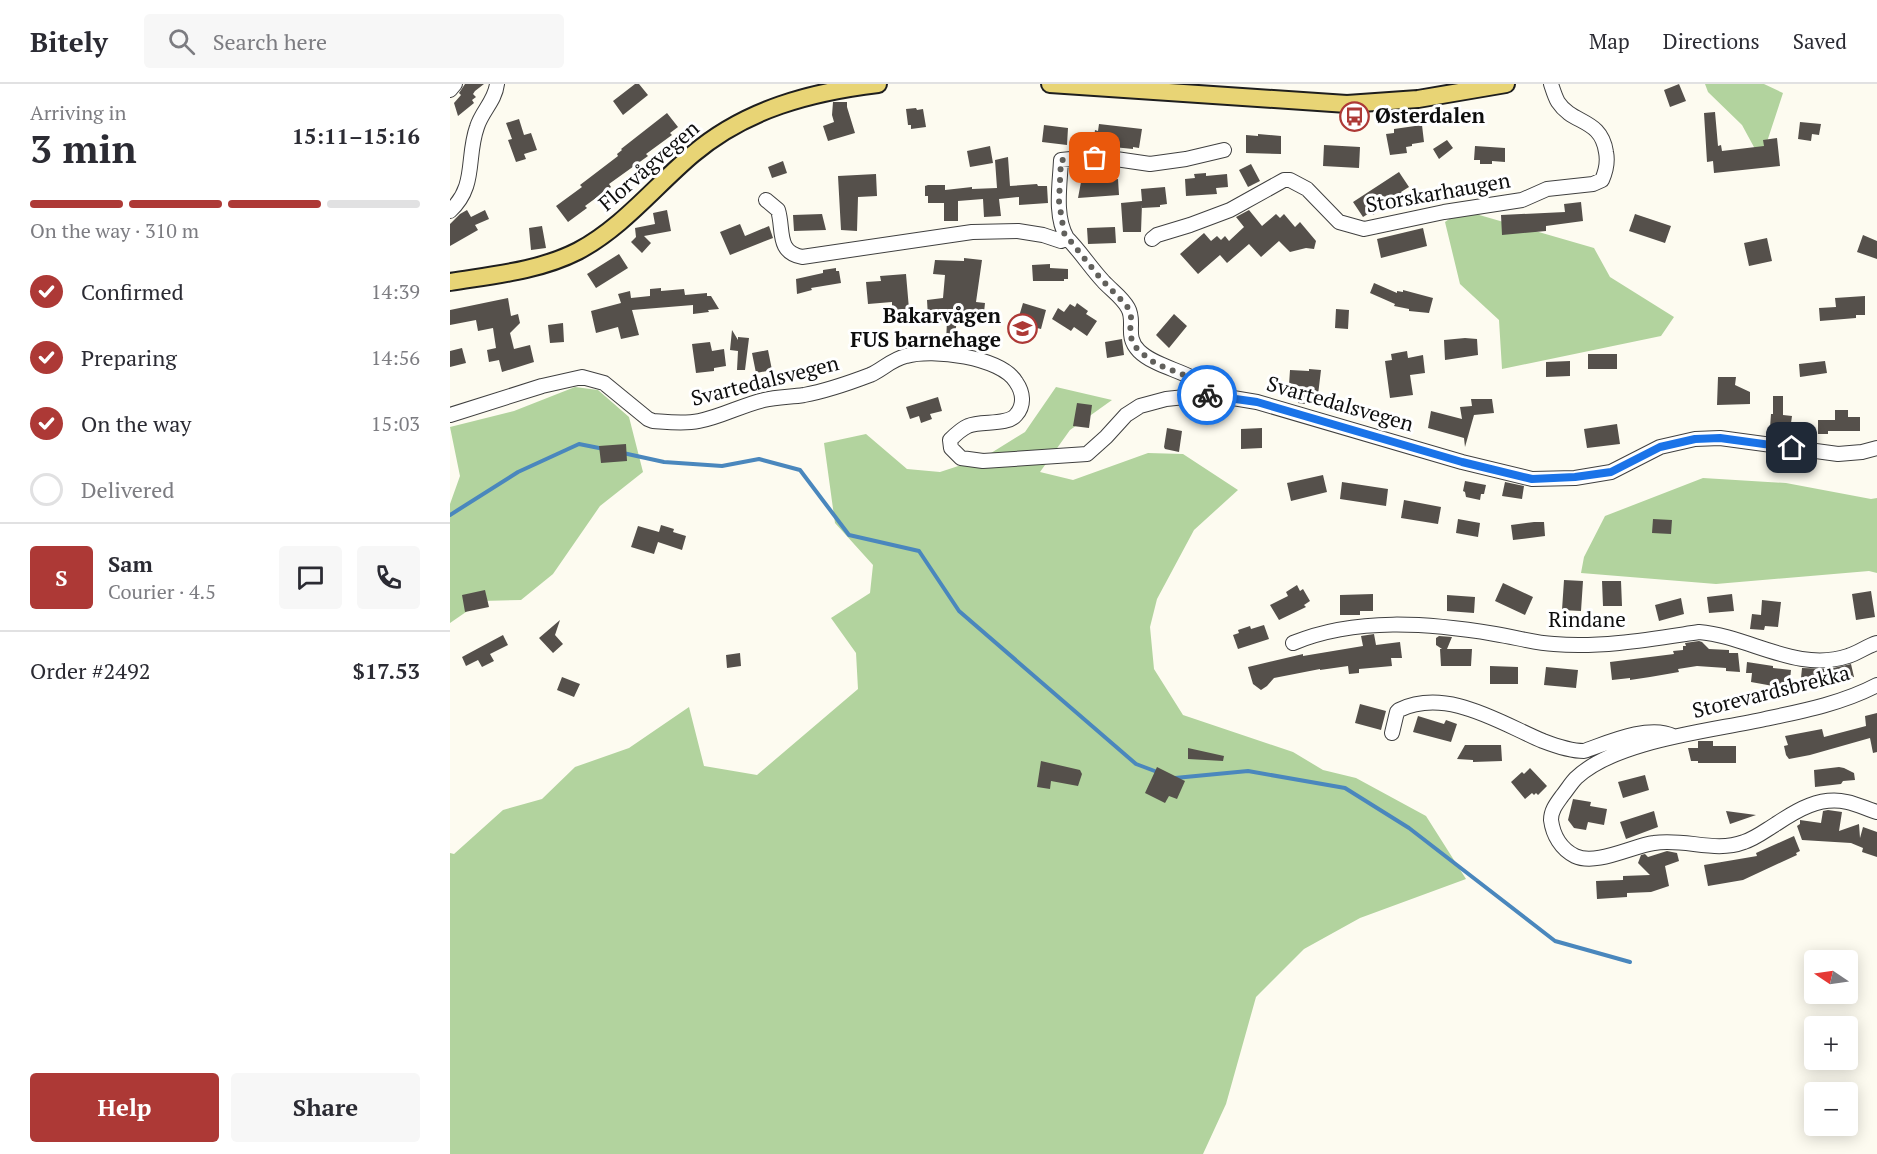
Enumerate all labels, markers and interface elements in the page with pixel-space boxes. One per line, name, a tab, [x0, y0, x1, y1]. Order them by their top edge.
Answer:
search box	[144, 14, 564, 68]
text: Bitely	[30, 23, 108, 60]
icon: search	[165, 25, 198, 58]
text: Search here	[213, 27, 327, 56]
text: Map	[1589, 27, 1630, 55]
text: Directions	[1663, 27, 1760, 55]
text: Saved	[1793, 27, 1847, 55]
text: Arriving in	[30, 99, 126, 126]
bus stop icon: Østerdalen	[1338, 100, 1370, 132]
place label: Østerdalen	[1375, 101, 1486, 129]
street label: Florvågvegen	[592, 113, 705, 217]
text: 15:11–15:16	[292, 121, 420, 150]
text: 3 min	[30, 122, 137, 174]
pin	[1069, 132, 1120, 183]
icon: bag	[1078, 141, 1111, 174]
street label: Storskarhaugen	[1363, 165, 1513, 219]
text: On the way · 310 m	[30, 217, 199, 244]
icon: check	[30, 275, 63, 308]
text: Confirmed	[81, 277, 184, 306]
text: 14:39	[371, 278, 420, 305]
place label: Bakarvågen FUS barnehage	[850, 301, 1001, 353]
school or university icon: Bakarvågen FUS barnehage	[1006, 312, 1038, 344]
icon: check	[30, 341, 63, 374]
text: Preparing	[81, 343, 177, 372]
text: 14:56	[371, 344, 420, 371]
street label: Svartedalsvegen	[688, 348, 842, 412]
courier	[1177, 365, 1237, 425]
street label: Svartedalsvegen	[1264, 369, 1417, 438]
icon: bike	[1191, 379, 1224, 412]
icon: check	[30, 407, 63, 440]
text: On the way	[81, 409, 191, 438]
text: 15:03	[371, 410, 420, 437]
pin	[1766, 422, 1817, 473]
icon: home	[1775, 431, 1808, 464]
text: Delivered	[81, 475, 174, 504]
button: chat	[279, 546, 342, 609]
button: phone	[357, 546, 420, 609]
text: Sam	[108, 549, 153, 578]
text: S	[55, 563, 68, 592]
text: Courier · 4.5	[108, 578, 216, 605]
street label: Rindane	[1548, 605, 1626, 633]
text: Order #2492	[30, 656, 150, 685]
text: $17.53	[353, 656, 420, 685]
street label: Storevardsbrekka	[1689, 658, 1853, 724]
north arrow	[1804, 950, 1858, 1004]
map controls	[1804, 950, 1858, 1136]
button: +	[1804, 1016, 1858, 1070]
button: Help	[30, 1073, 219, 1142]
button: Share	[231, 1073, 420, 1142]
button: −	[1804, 1082, 1858, 1136]

